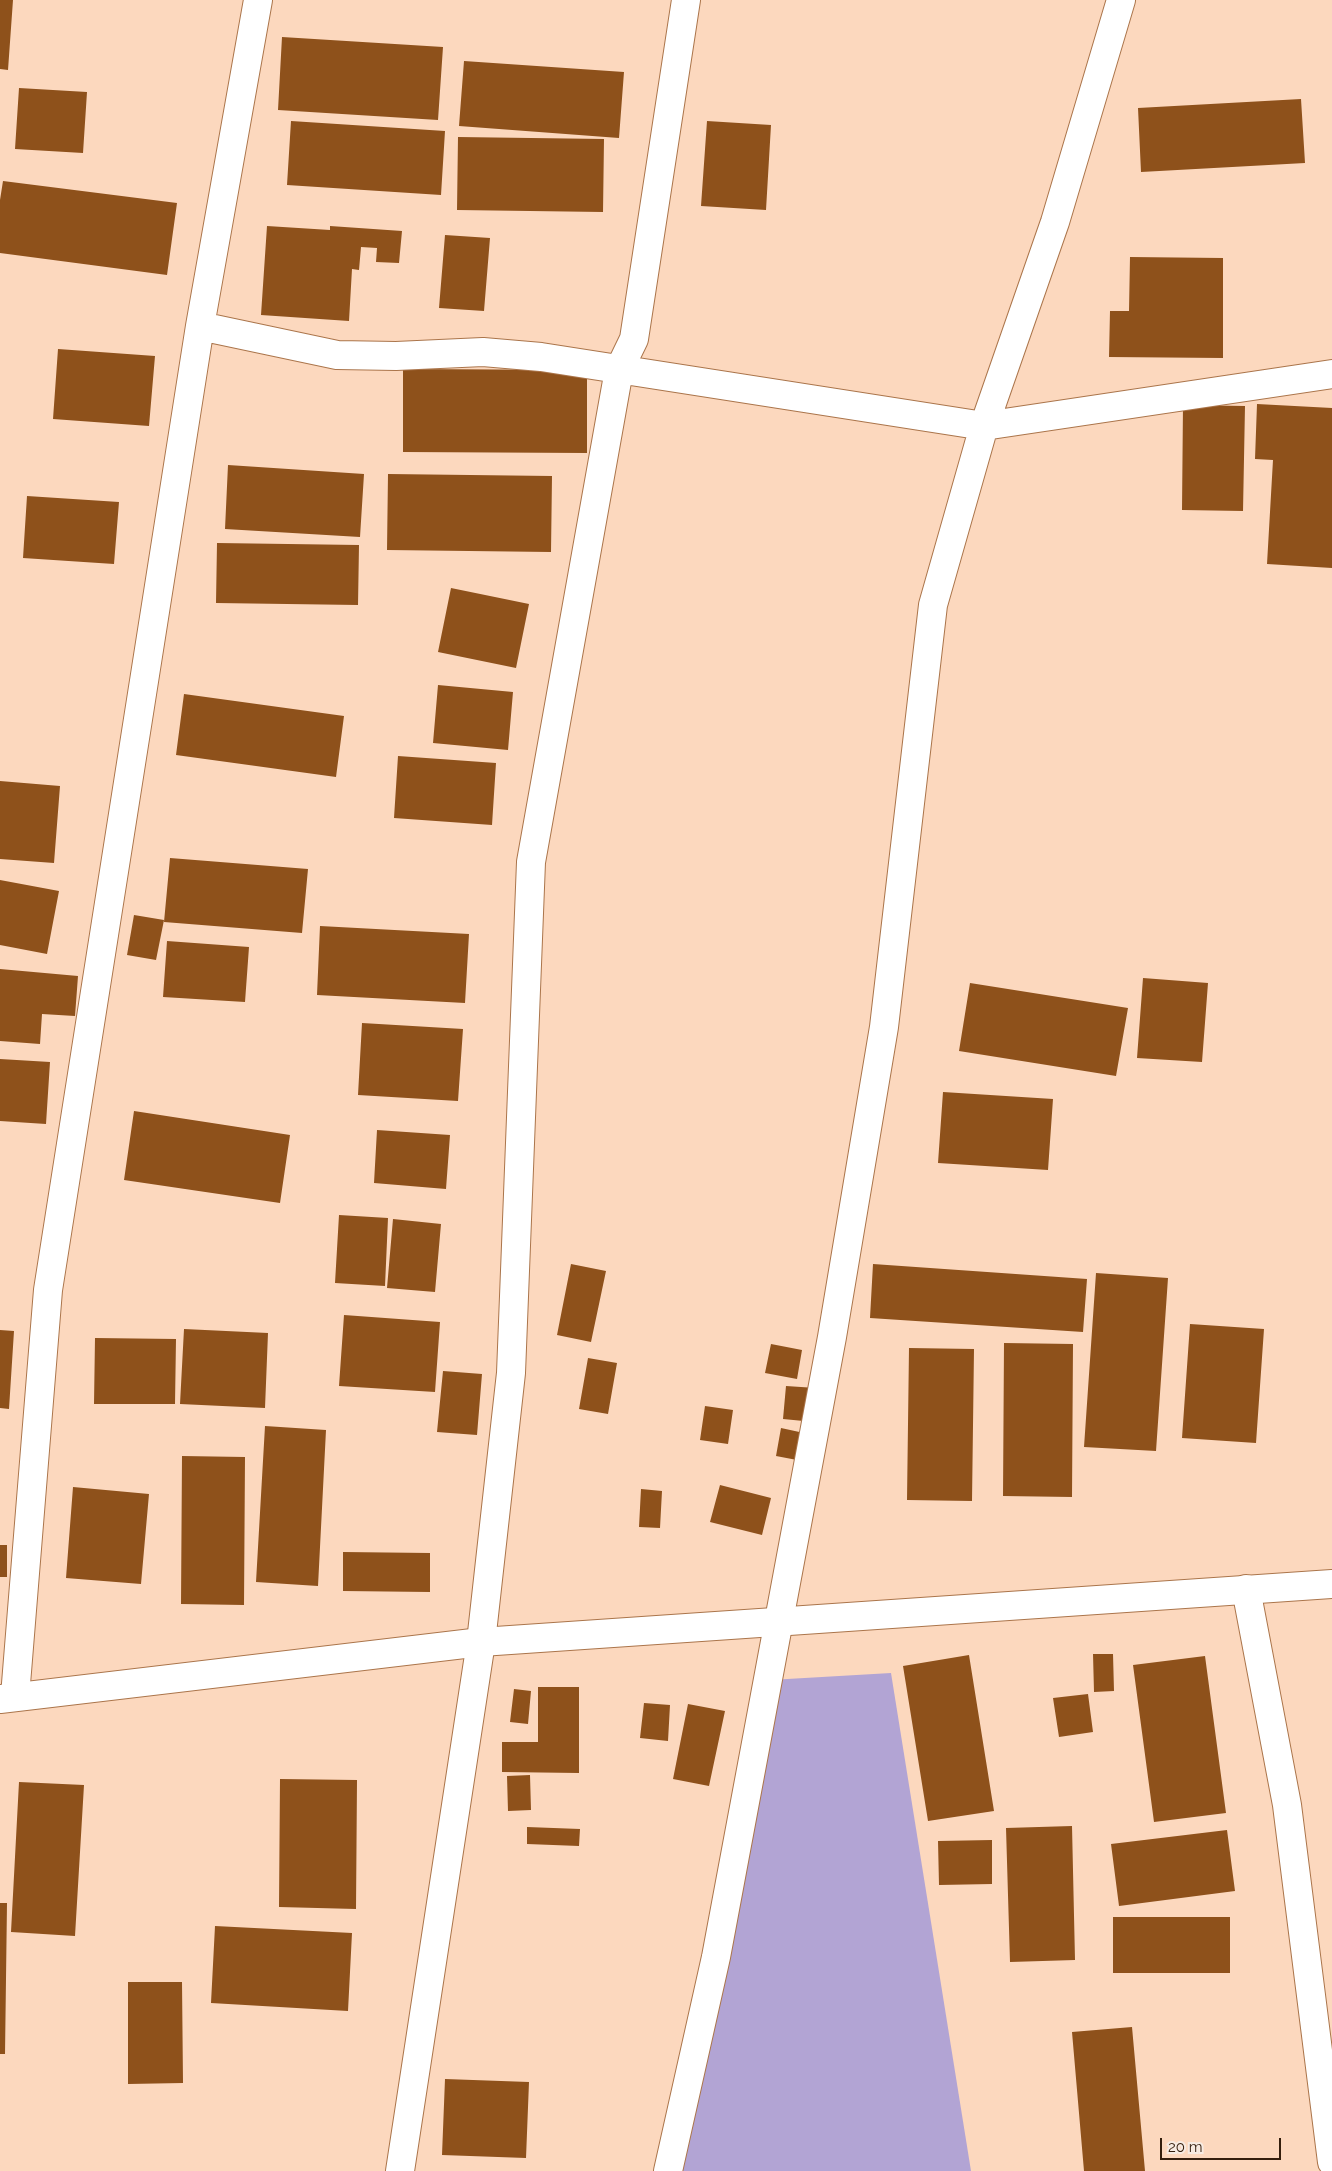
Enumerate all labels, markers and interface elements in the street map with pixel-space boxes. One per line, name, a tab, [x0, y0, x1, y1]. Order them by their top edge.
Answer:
scale bar	[1162, 2128, 1283, 2160]
text: 20 m	[1168, 2138, 1203, 2156]

